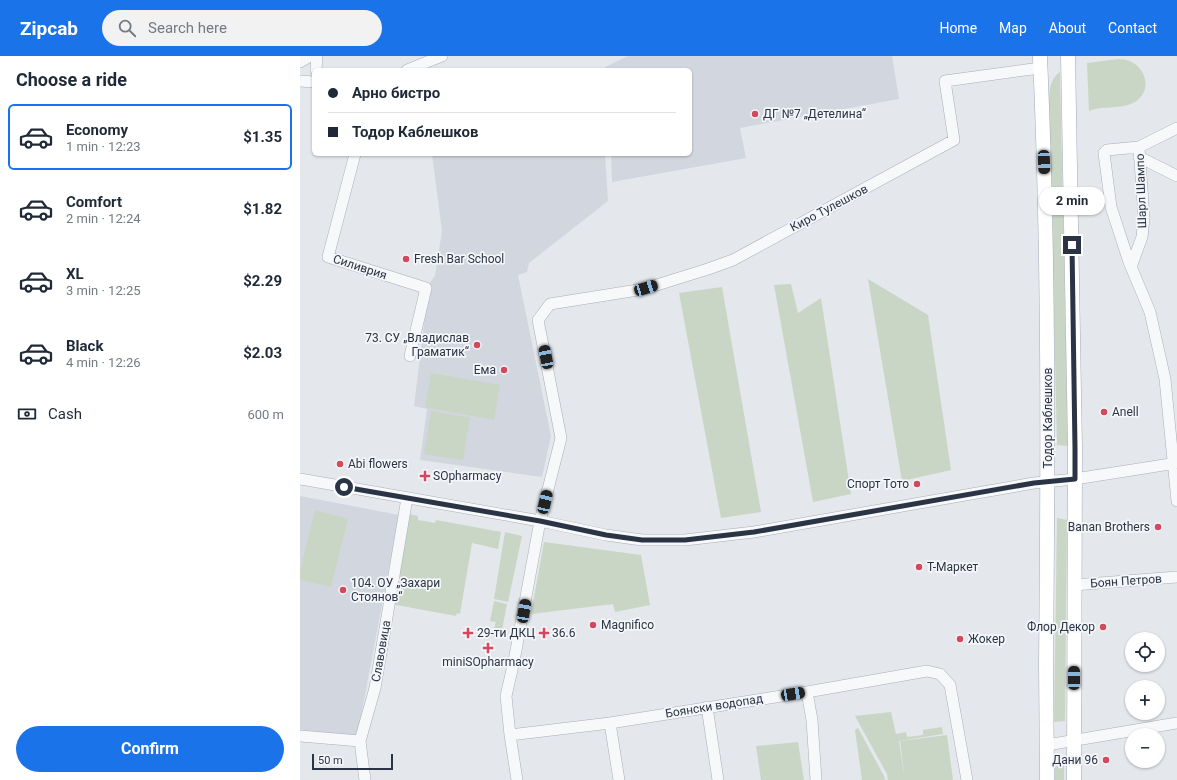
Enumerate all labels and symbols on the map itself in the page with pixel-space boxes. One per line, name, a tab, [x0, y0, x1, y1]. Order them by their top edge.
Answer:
place label: ДГ №7 „Детелина“	[763, 107, 867, 121]
marker: ДГ №7 „Детелина“	[750, 109, 760, 119]
car	[1038, 150, 1050, 174]
street label: Шарл Шампо	[1133, 153, 1149, 229]
street label: Киро Тулешков	[788, 182, 870, 234]
callout: 2 min	[1039, 187, 1105, 215]
route end	[1063, 236, 1081, 254]
street label: Силиврия	[331, 252, 389, 282]
place label: Fresh Bar School	[414, 252, 504, 266]
marker: Fresh Bar School	[401, 254, 411, 264]
car	[633, 279, 659, 297]
place label: 73. СУ „Владислав Граматик“	[365, 331, 470, 359]
marker: 73. СУ „Владислав Граматик“	[472, 340, 482, 350]
car	[538, 344, 554, 370]
place label: Ема	[474, 363, 496, 377]
marker: Ема	[499, 365, 509, 375]
street label: Тодор Каблешков	[1041, 367, 1055, 468]
place label: Anell	[1112, 405, 1139, 419]
marker: Anell	[1099, 407, 1109, 417]
place label: Abi flowers	[348, 457, 408, 471]
marker: Abi flowers	[335, 459, 345, 469]
place label: SOpharmacy	[433, 469, 502, 483]
marker: SOpharmacy	[420, 471, 430, 481]
place label: Спорт Тото	[847, 477, 909, 491]
route start	[335, 478, 353, 496]
marker: Спорт Тото	[912, 479, 922, 489]
car	[536, 489, 554, 515]
place label: Banan Brothers	[1068, 520, 1150, 534]
marker: Banan Brothers	[1153, 522, 1163, 532]
place label: Т-Маркет	[927, 560, 979, 574]
marker: Т-Маркет	[914, 562, 924, 572]
street label: Боян Петров	[1090, 571, 1163, 590]
place label: 104. ОУ „Захари Стоянов“	[351, 576, 440, 604]
marker: 104. ОУ „Захари Стоянов“	[338, 585, 348, 595]
car	[516, 598, 532, 624]
place label: Magnifico	[601, 618, 654, 632]
street label: Славовица	[369, 619, 393, 683]
marker: Magnifico	[588, 620, 598, 630]
place label: Флор Декор	[1027, 620, 1095, 634]
marker: Флор Декор	[1098, 622, 1108, 632]
place label: 29-ти ДКЦ	[477, 626, 535, 640]
place label: 36.6	[552, 626, 576, 640]
marker: 29-ти ДКЦ	[462, 627, 474, 639]
marker: 36.6	[539, 628, 549, 638]
place label: Жокер	[968, 632, 1005, 646]
marker: Жокер	[955, 634, 965, 644]
marker: miniSOpharmacy	[483, 643, 493, 653]
place label: miniSOpharmacy	[442, 655, 534, 669]
car	[1068, 666, 1080, 690]
car	[780, 686, 806, 702]
street label: Боянски водопад	[664, 691, 764, 721]
scale bar	[312, 752, 393, 771]
place label: Дани 96	[1052, 753, 1098, 767]
marker: Дани 96	[1101, 755, 1111, 765]

